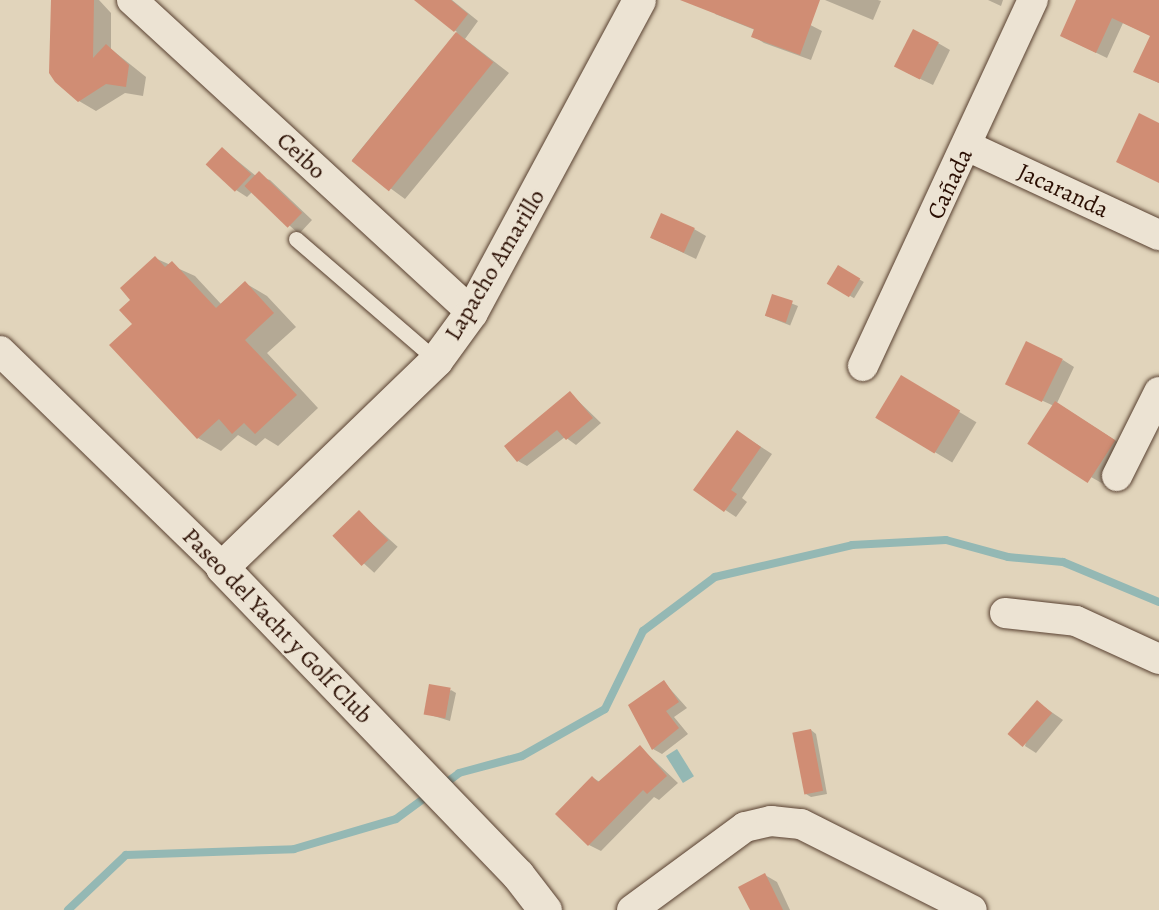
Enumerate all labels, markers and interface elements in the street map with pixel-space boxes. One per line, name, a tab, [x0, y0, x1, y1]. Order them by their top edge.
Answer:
street label: Ceibo	[271, 126, 331, 186]
street label: Cañada	[921, 144, 979, 224]
street label: Jacaranda	[1013, 157, 1113, 225]
street label: Lapacho Amarillo	[439, 184, 551, 346]
street label: Paseo del Yacht y Golf Club	[176, 522, 378, 730]

